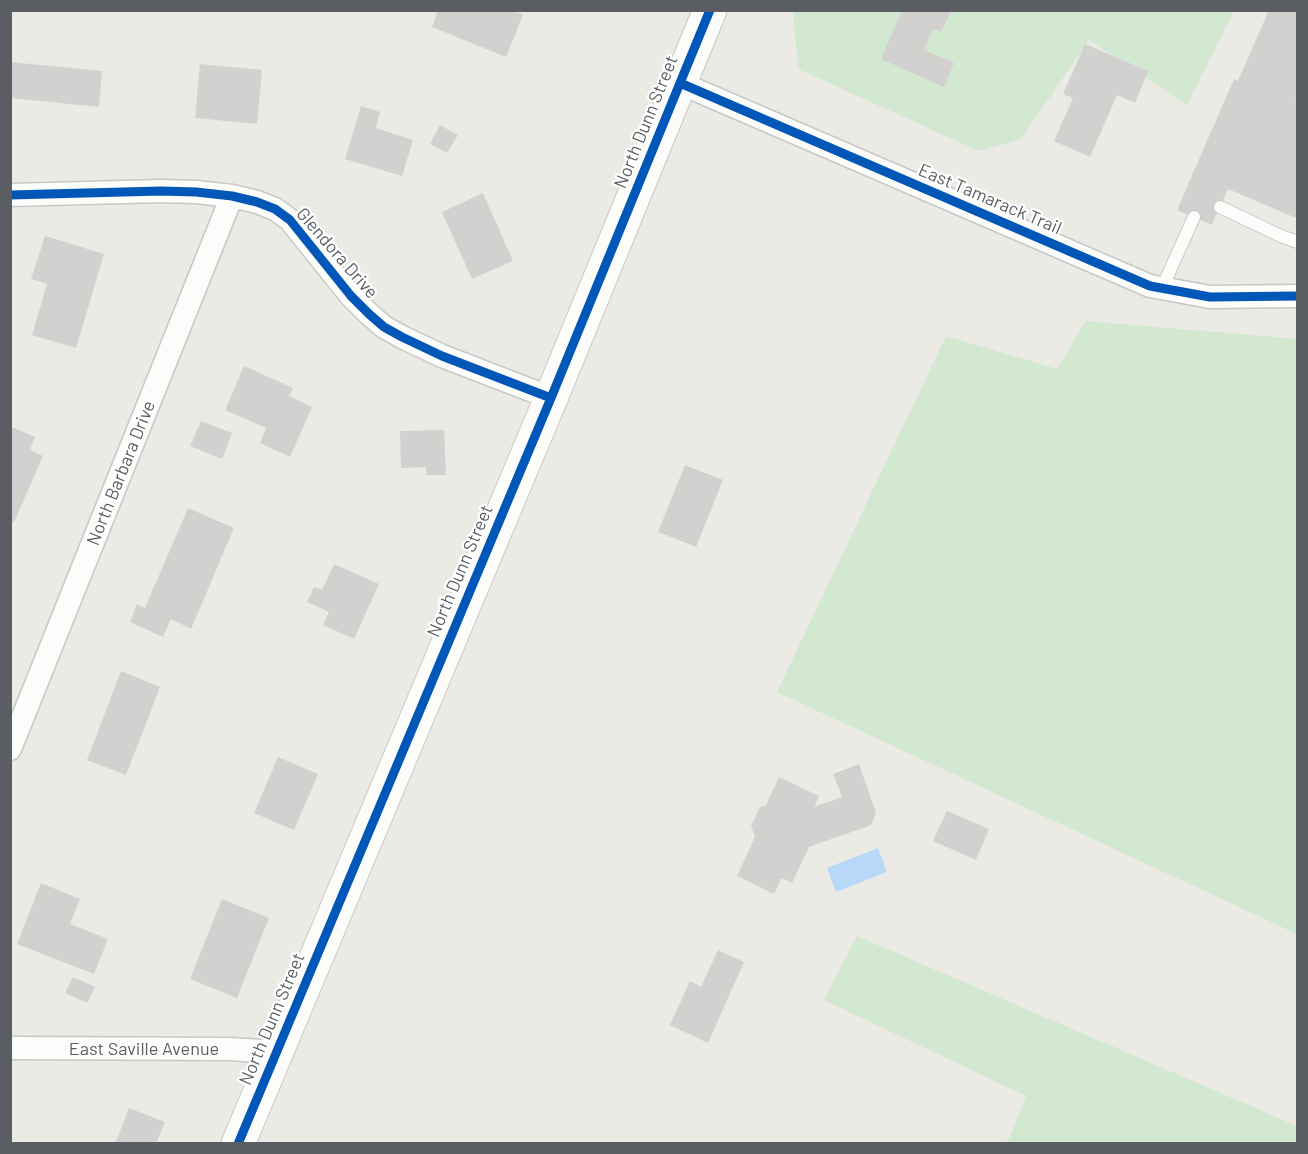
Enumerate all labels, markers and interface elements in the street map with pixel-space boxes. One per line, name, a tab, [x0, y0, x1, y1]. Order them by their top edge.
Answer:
street label: North Dunn Street	[610, 52, 682, 192]
street label: East Tamarack Trail	[915, 159, 1065, 239]
street label: Glendora Drive	[292, 203, 382, 303]
street label: North Barbara Drive	[82, 398, 160, 548]
street label: North Dunn Street	[422, 502, 498, 640]
street label: North Dunn Street	[234, 950, 310, 1088]
street label: East Saville Avenue	[69, 1038, 219, 1060]

